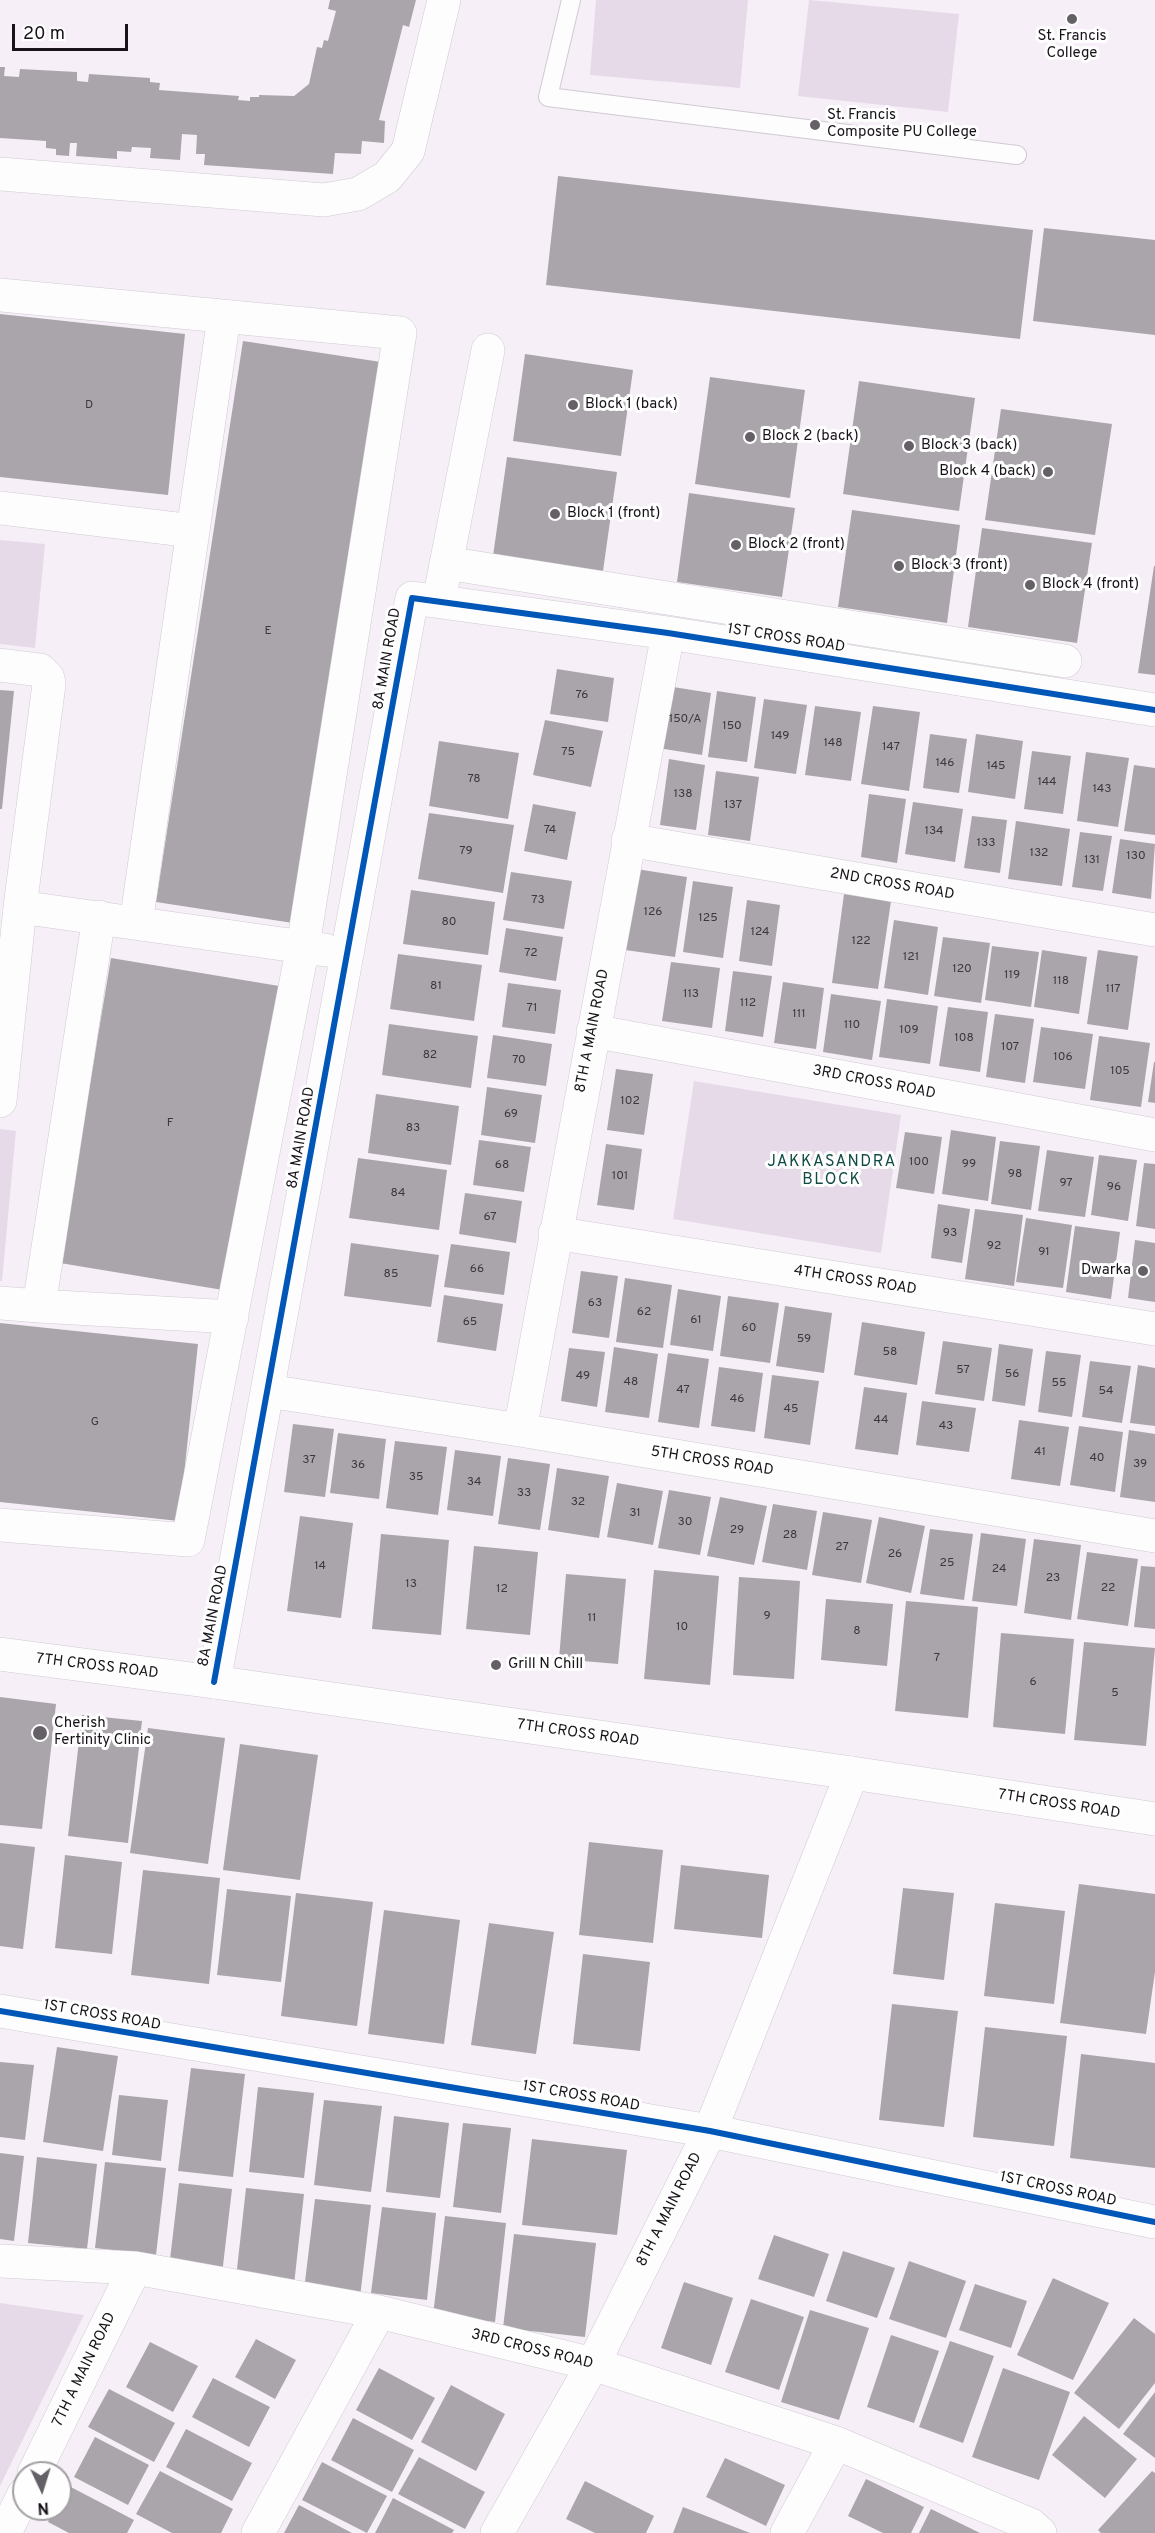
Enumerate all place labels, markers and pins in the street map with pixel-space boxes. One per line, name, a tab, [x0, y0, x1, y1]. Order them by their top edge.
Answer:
marker: St. Francis College	[1065, 12, 1079, 26]
place label: St. Francis College	[1037, 28, 1107, 63]
place label: St. Francis Composite PU College	[827, 107, 977, 142]
marker: St. Francis Composite PU College	[808, 118, 822, 132]
place label: Block 1 (back)	[585, 396, 678, 414]
marker: Block 1 (back)	[566, 398, 580, 412]
place label: Block 2 (back)	[762, 428, 859, 446]
marker: Block 2 (back)	[743, 430, 757, 444]
place label: Block 3 (back)	[921, 437, 1017, 455]
marker: Block 3 (back)	[902, 439, 916, 453]
place label: Block 4 (back)	[939, 463, 1036, 481]
marker: Block 4 (back)	[1041, 465, 1055, 479]
place label: Block 1 (front)	[567, 505, 660, 523]
marker: Block 1 (front)	[548, 507, 562, 521]
place label: Block 2 (front)	[748, 536, 845, 554]
marker: Block 2 (front)	[729, 538, 743, 552]
place label: Block 3 (front)	[911, 557, 1008, 575]
marker: Block 3 (front)	[892, 559, 906, 573]
place label: Block 4 (front)	[1042, 576, 1139, 594]
marker: Block 4 (front)	[1023, 578, 1037, 592]
place label: Dwarka	[1081, 1262, 1131, 1280]
marker: Dwarka	[1136, 1264, 1150, 1278]
place label: Grill N Chill	[508, 1656, 583, 1674]
marker: Grill N Chill	[489, 1658, 503, 1672]
place label: Cherish Fertinity Clinic	[54, 1715, 151, 1750]
marker: Cherish Fertinity Clinic	[31, 1724, 49, 1742]

